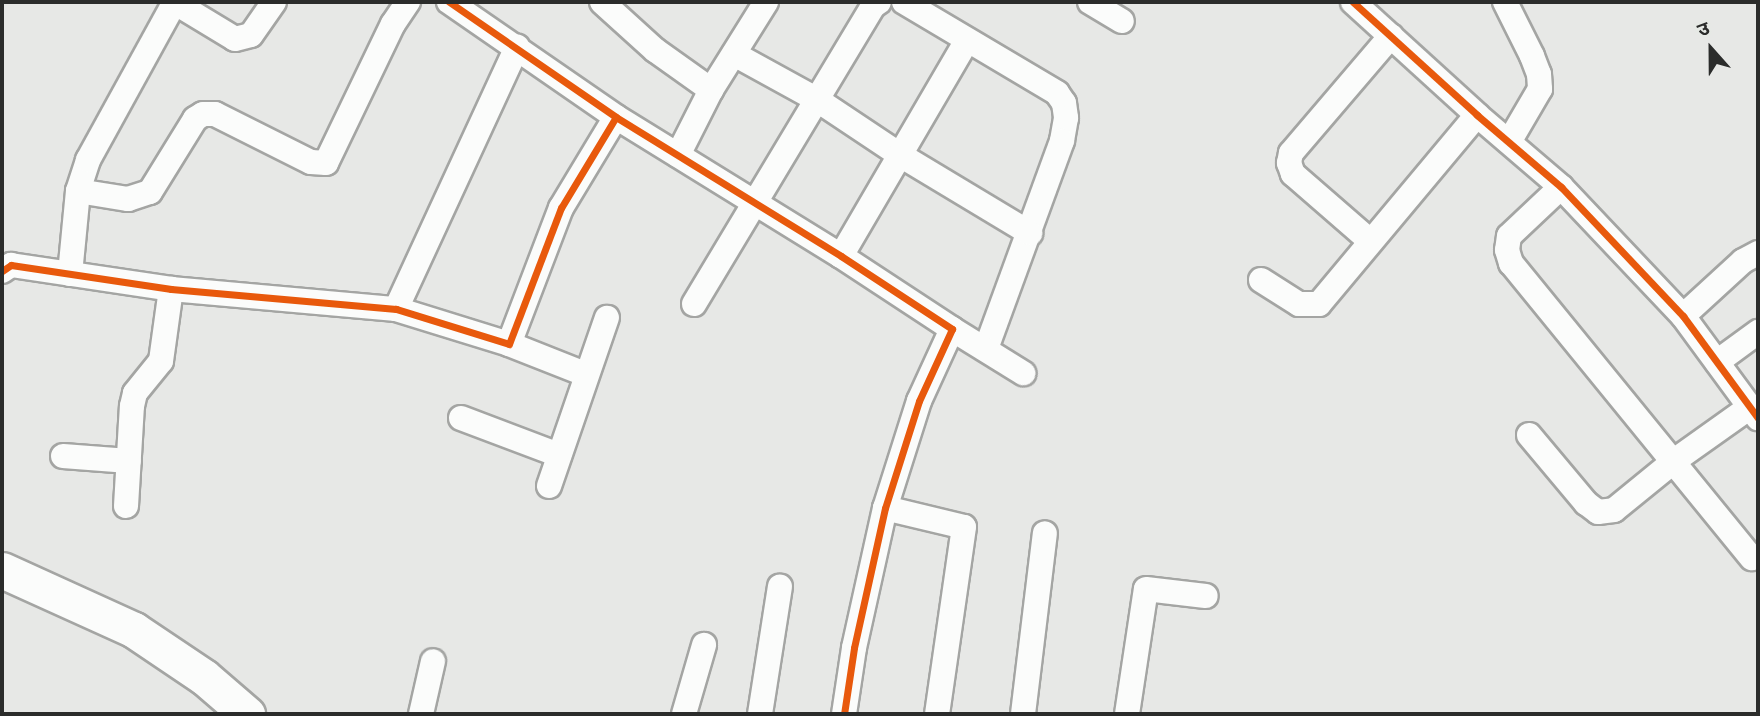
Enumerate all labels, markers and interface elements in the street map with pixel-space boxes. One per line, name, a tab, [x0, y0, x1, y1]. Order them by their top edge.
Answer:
north arrow	[1676, 14, 1746, 84]
text: उ	[1694, 16, 1713, 42]

